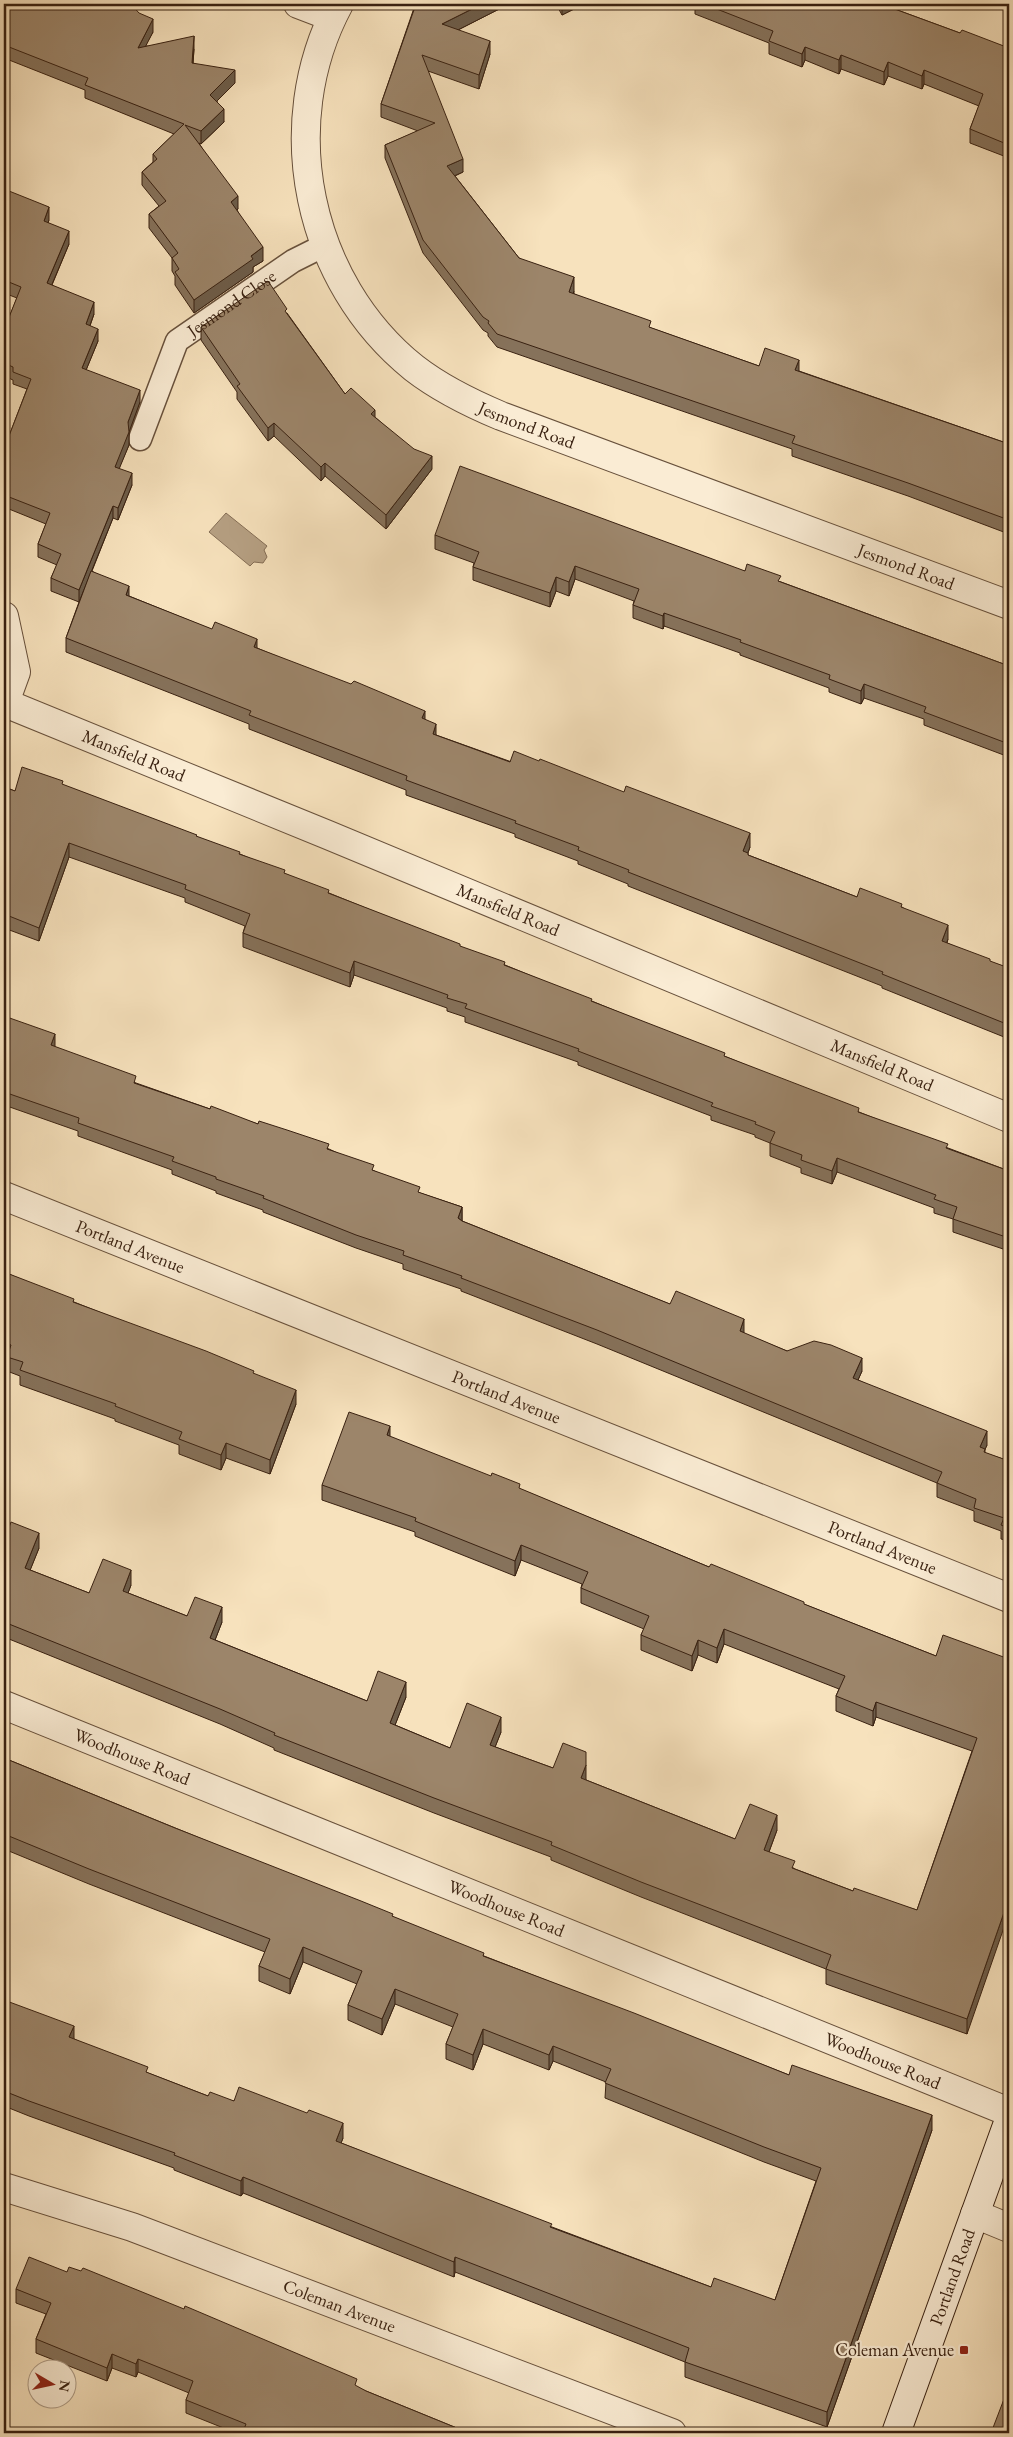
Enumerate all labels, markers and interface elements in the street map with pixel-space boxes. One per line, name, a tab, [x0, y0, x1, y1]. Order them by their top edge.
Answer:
street label: Jesmond Close	[181, 264, 280, 343]
street label: Jesmond Road	[473, 395, 579, 454]
street label: Jesmond Road	[853, 537, 959, 595]
street label: Mansfield Road	[79, 724, 190, 787]
street label: Mansfield Road	[453, 878, 564, 941]
street label: Mansfield Road	[827, 1033, 938, 1097]
street label: Portland Avenue	[73, 1214, 188, 1278]
street label: Portland Avenue	[449, 1364, 564, 1429]
street label: Portland Avenue	[825, 1515, 940, 1579]
street label: Woodhouse Road	[71, 1722, 194, 1791]
street label: Woodhouse Road	[445, 1874, 569, 1942]
street label: Woodhouse Road	[821, 2027, 945, 2095]
street label: Portland Road	[924, 2224, 980, 2328]
street label: Coleman Avenue	[280, 2274, 399, 2338]
place label: Coleman Avenue	[835, 2338, 954, 2361]
marker: Coleman Avenue	[958, 2344, 970, 2356]
north arrow	[28, 2360, 78, 2410]
text: N	[55, 2379, 75, 2394]

